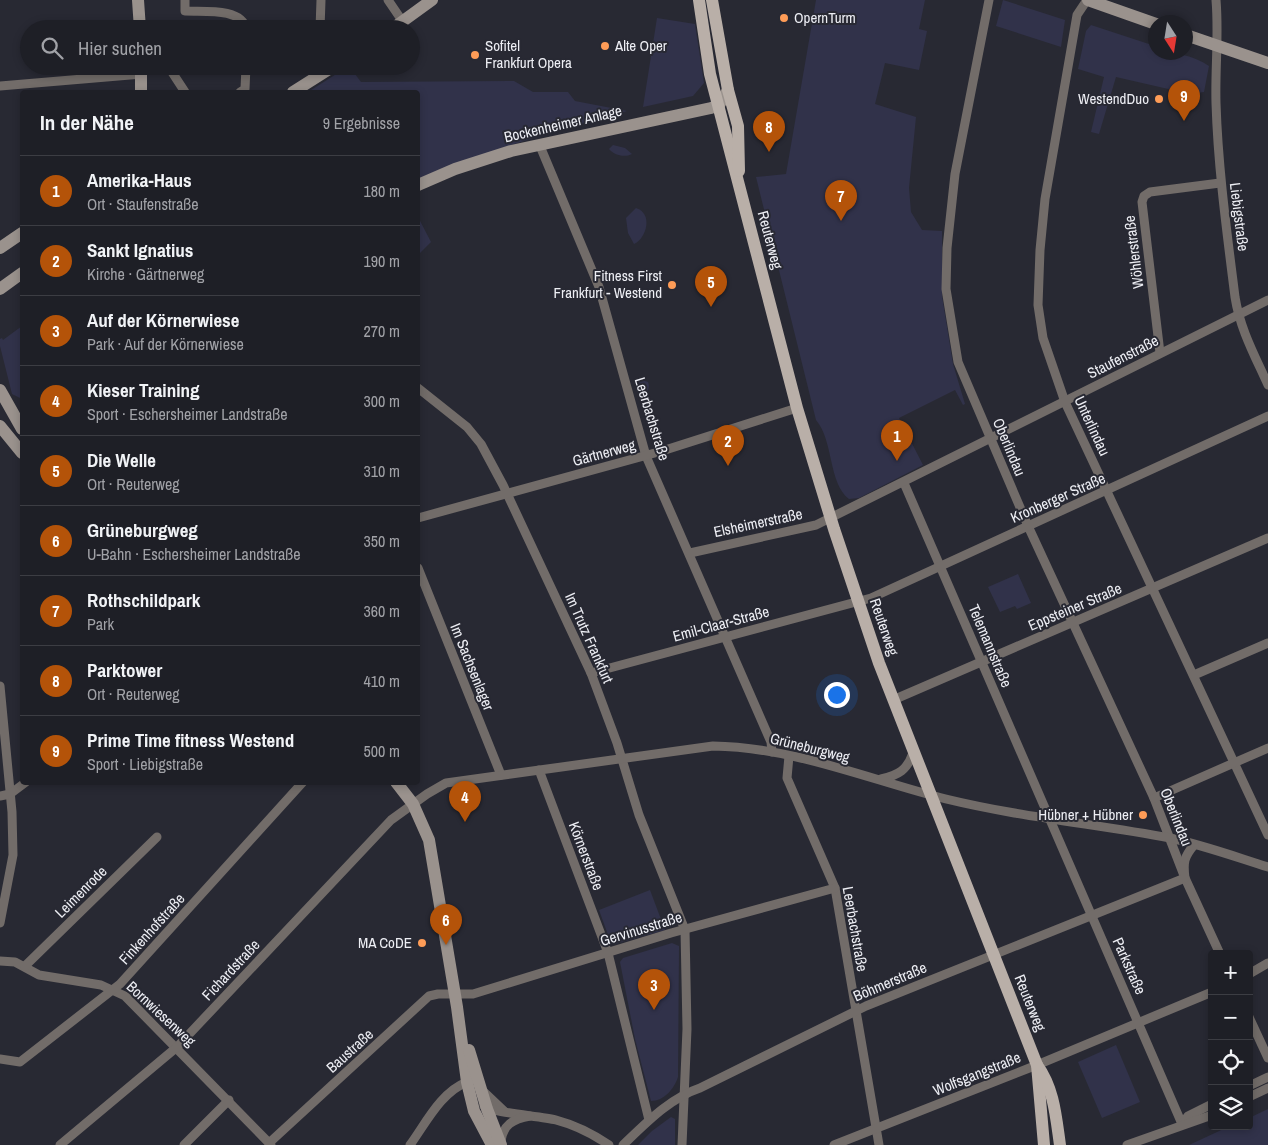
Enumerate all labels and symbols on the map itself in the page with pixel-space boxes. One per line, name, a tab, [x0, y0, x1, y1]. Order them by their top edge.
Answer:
place label: OpernTurm	[794, 7, 856, 28]
marker: OpernTurm	[778, 12, 790, 24]
north arrow	[1148, 15, 1193, 60]
place label: Sofitel Frankfurt Opera	[485, 35, 572, 73]
place label: Alte Oper	[614, 35, 667, 56]
marker: Alte Oper	[599, 40, 611, 52]
marker: Sofitel Frankfurt Opera	[469, 49, 481, 61]
pin: 9	[1168, 80, 1200, 121]
place label: WestendDuo	[1078, 88, 1149, 109]
marker: WestendDuo	[1153, 93, 1165, 105]
street label: Bockenheimer Anlage	[502, 100, 624, 147]
pin: 8	[753, 111, 785, 152]
pin: 7	[825, 180, 857, 221]
street label: Liebigstraße	[1225, 181, 1254, 253]
street label: Reuterweg	[753, 208, 788, 271]
street label: Wöhlerstraße	[1119, 214, 1148, 290]
place label: Fitness First Frankfurt - Westend	[554, 265, 663, 303]
pin: 5	[695, 266, 727, 307]
marker: Fitness First Frankfurt - Westend	[666, 279, 678, 291]
street label: Staufenstraße	[1084, 330, 1162, 383]
street label: Leerbachstraße	[630, 375, 675, 463]
street label: Unterlindau	[1069, 393, 1115, 459]
street label: Oberlindau	[988, 415, 1031, 479]
pin: 1	[881, 420, 913, 461]
pin: 2	[712, 425, 744, 466]
street label: Gärtnerweg	[570, 434, 638, 471]
street label: Kronberger Straße	[1007, 467, 1109, 528]
street label: Elsheimerstraße	[712, 503, 804, 542]
street label: Eppsteiner Straße	[1025, 577, 1125, 636]
street label: Im Trutz Frankfurt	[560, 589, 619, 687]
street label: Reuterweg	[865, 595, 904, 659]
street label: Emil-Claar-Straße	[670, 601, 772, 646]
street label: Telemannstraße	[964, 601, 1017, 691]
street label: Im Sachsenlager	[445, 620, 499, 714]
your location	[824, 682, 850, 708]
street label: Grüneburgweg	[768, 727, 852, 768]
pin: 4	[449, 781, 481, 822]
street label: Oberlindau	[1155, 785, 1198, 849]
place label: Hübner + Hübner	[1038, 804, 1133, 825]
marker: Hübner + Hübner	[1137, 809, 1149, 821]
street label: Körnerstraße	[564, 819, 609, 893]
street label: Leimenrode	[50, 861, 111, 922]
street label: Leerbachstraße	[838, 885, 873, 973]
street label: Finkenhofstraße	[114, 888, 189, 969]
pin: 6	[430, 904, 462, 945]
street label: Gervinusstraße	[597, 906, 685, 951]
place label: MA CoDE	[358, 932, 412, 953]
street label: Fichardstraße	[197, 934, 265, 1005]
street label: Parkstraße	[1108, 934, 1151, 998]
marker: MA CoDE	[416, 937, 428, 949]
street label: Böhmerstraße	[850, 957, 930, 1006]
pin: 3	[638, 969, 670, 1010]
street label: Reuterweg	[1010, 971, 1051, 1034]
street label: Bornwiesenweg	[122, 976, 201, 1051]
street label: Baustraße	[322, 1024, 378, 1077]
street label: Wolfsgangstraße	[930, 1046, 1024, 1101]

